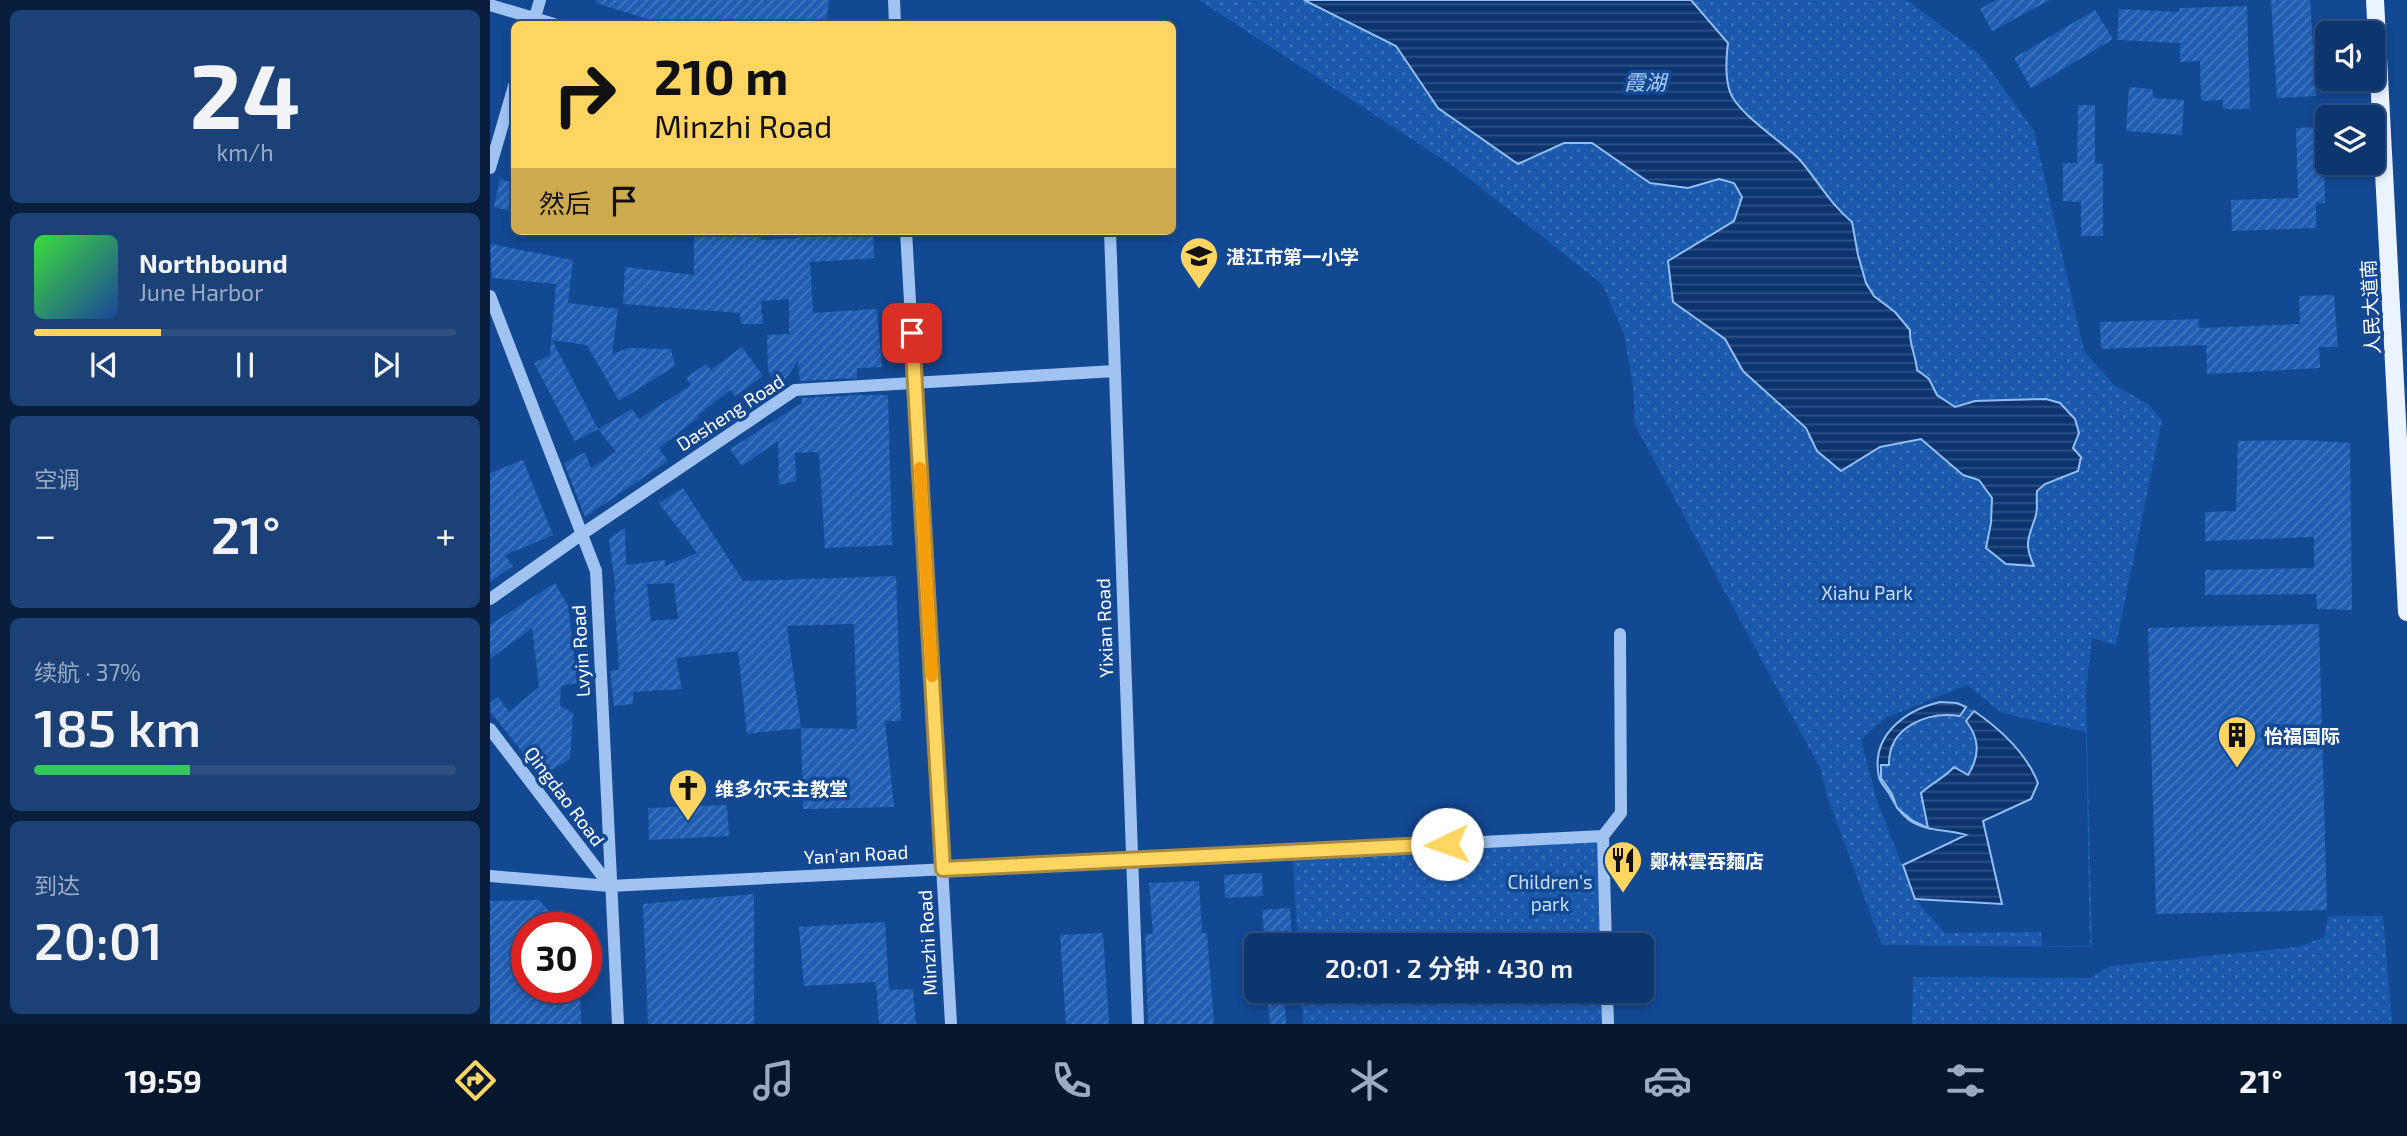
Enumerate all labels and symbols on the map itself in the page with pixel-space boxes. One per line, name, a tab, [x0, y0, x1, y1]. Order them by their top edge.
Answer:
water label: 霞湖	[1624, 69, 1669, 94]
school or university icon: 湛江市第一小学	[1178, 235, 1220, 290]
place label: 湛江市第一小学	[1226, 245, 1359, 268]
street label: 人民大道南	[2356, 259, 2384, 355]
pin	[882, 303, 942, 363]
street label: Dasheng Road	[672, 369, 788, 455]
street label: Yixian Road	[1091, 578, 1117, 678]
park label: Xiahu Park	[1821, 581, 1913, 604]
street label: Lvyin Road	[566, 604, 594, 698]
building icon: 怡福国际	[2216, 714, 2258, 769]
place label: 怡福国际	[2264, 724, 2340, 747]
street label: Qingdao Road	[520, 742, 610, 850]
church icon: 维多尔天主教堂	[667, 767, 709, 822]
place label: 维多尔天主教堂	[715, 777, 848, 800]
position arrow	[1410, 807, 1484, 881]
restaurant icon: 鄭林雲吞麵店	[1602, 839, 1644, 894]
street label: Yan'an Road	[803, 840, 909, 868]
place label: 鄭林雲吞麵店	[1650, 849, 1764, 872]
park label: Children's park	[1507, 870, 1593, 915]
street label: Minzhi Road	[913, 890, 941, 996]
speed limit sign: 30	[511, 912, 602, 1003]

